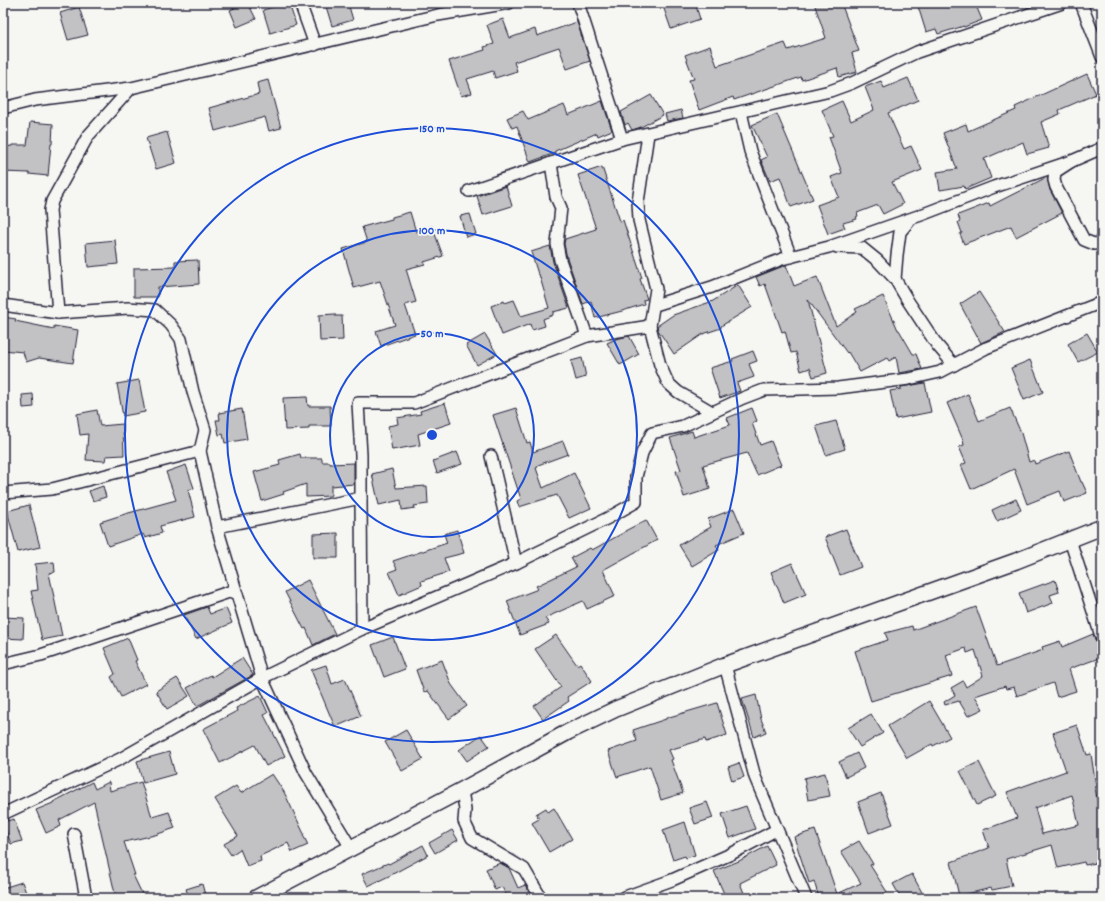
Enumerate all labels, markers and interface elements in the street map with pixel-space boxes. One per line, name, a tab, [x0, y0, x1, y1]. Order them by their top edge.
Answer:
text: 150 m	[419, 121, 445, 138]
text: 100 m	[419, 223, 445, 240]
text: 50 m	[420, 326, 444, 343]
centre of rings	[425, 428, 439, 442]

